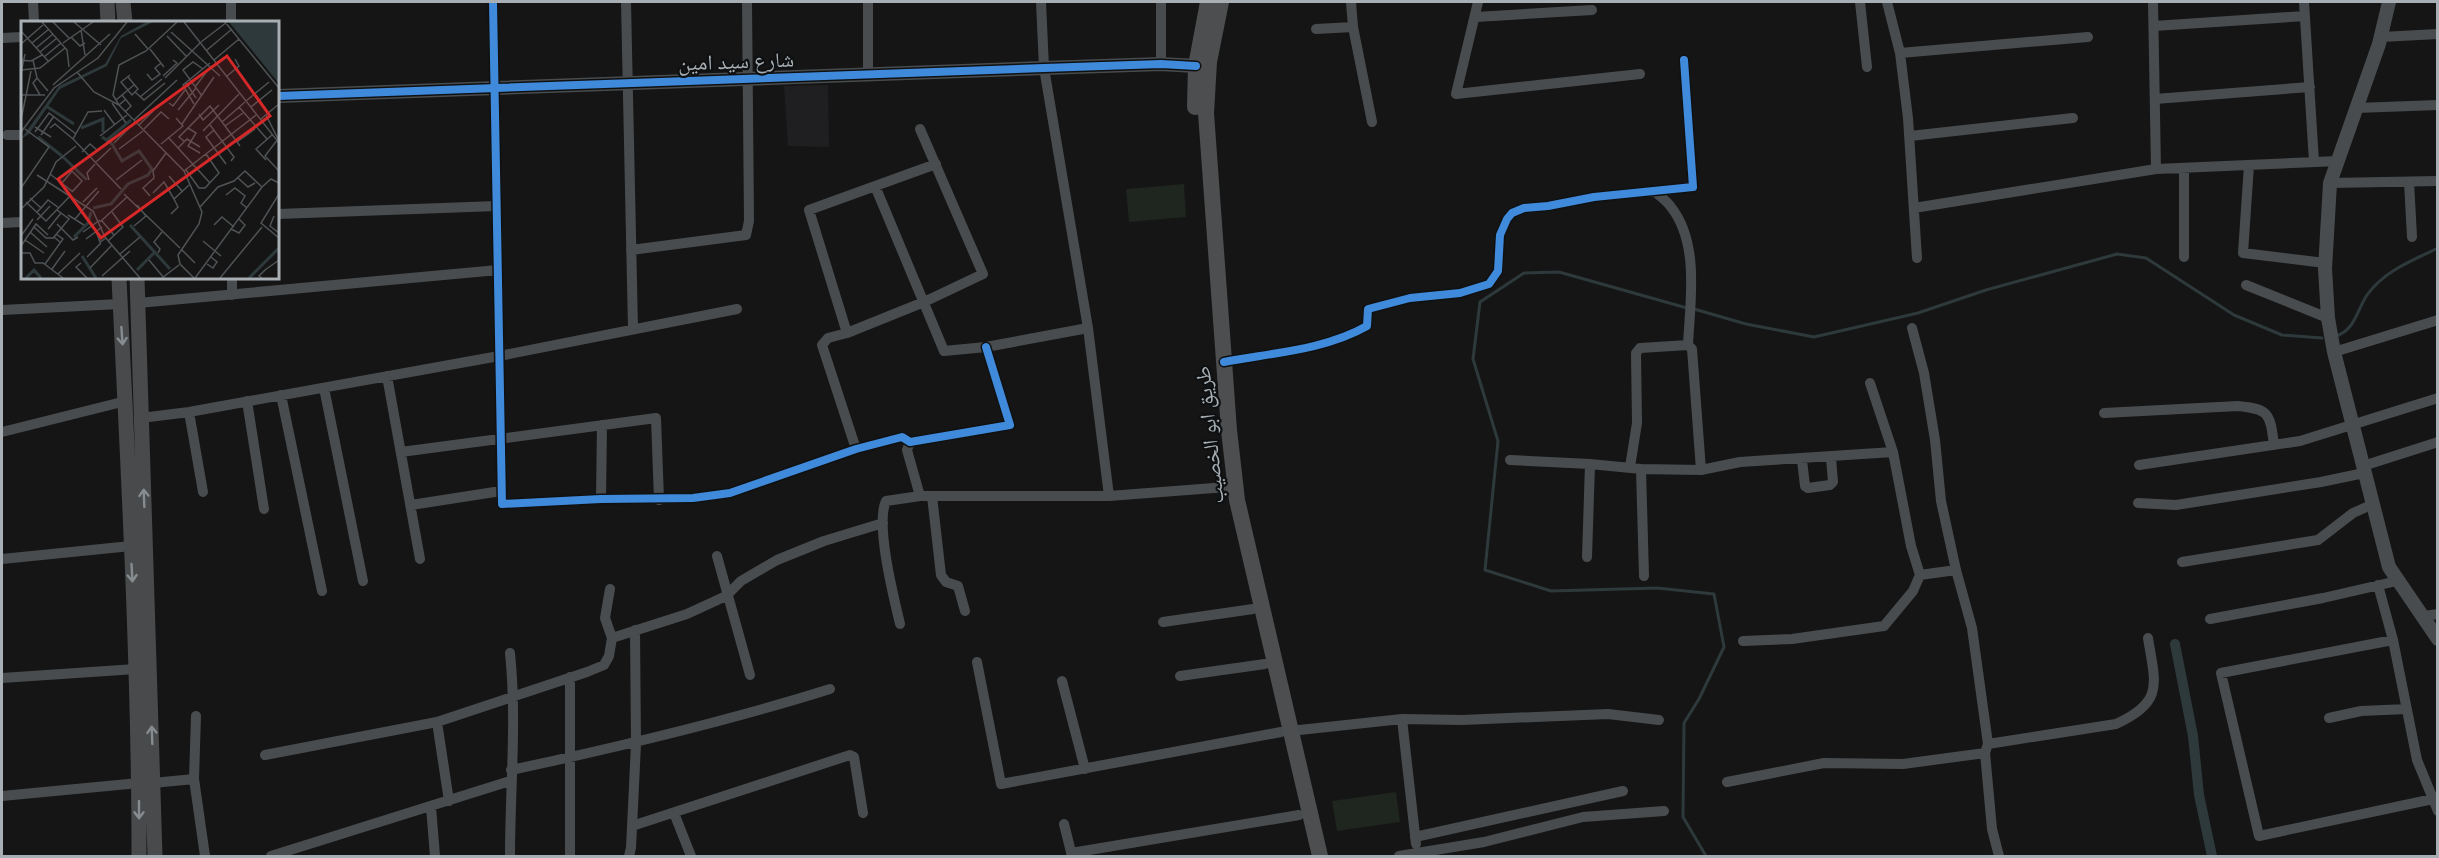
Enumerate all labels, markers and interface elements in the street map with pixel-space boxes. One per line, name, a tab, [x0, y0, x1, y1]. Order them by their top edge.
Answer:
inset map	[21, 21, 279, 279]
street label: شارع سيد امين	[678, 46, 794, 77]
one-way arrow	[117, 325, 128, 345]
street label: طريق ابو الخصيب	[1189, 365, 1230, 505]
one-way arrow	[138, 489, 150, 509]
one-way arrow	[126, 562, 137, 582]
one-way arrow	[146, 726, 157, 746]
one-way arrow	[133, 799, 145, 819]

